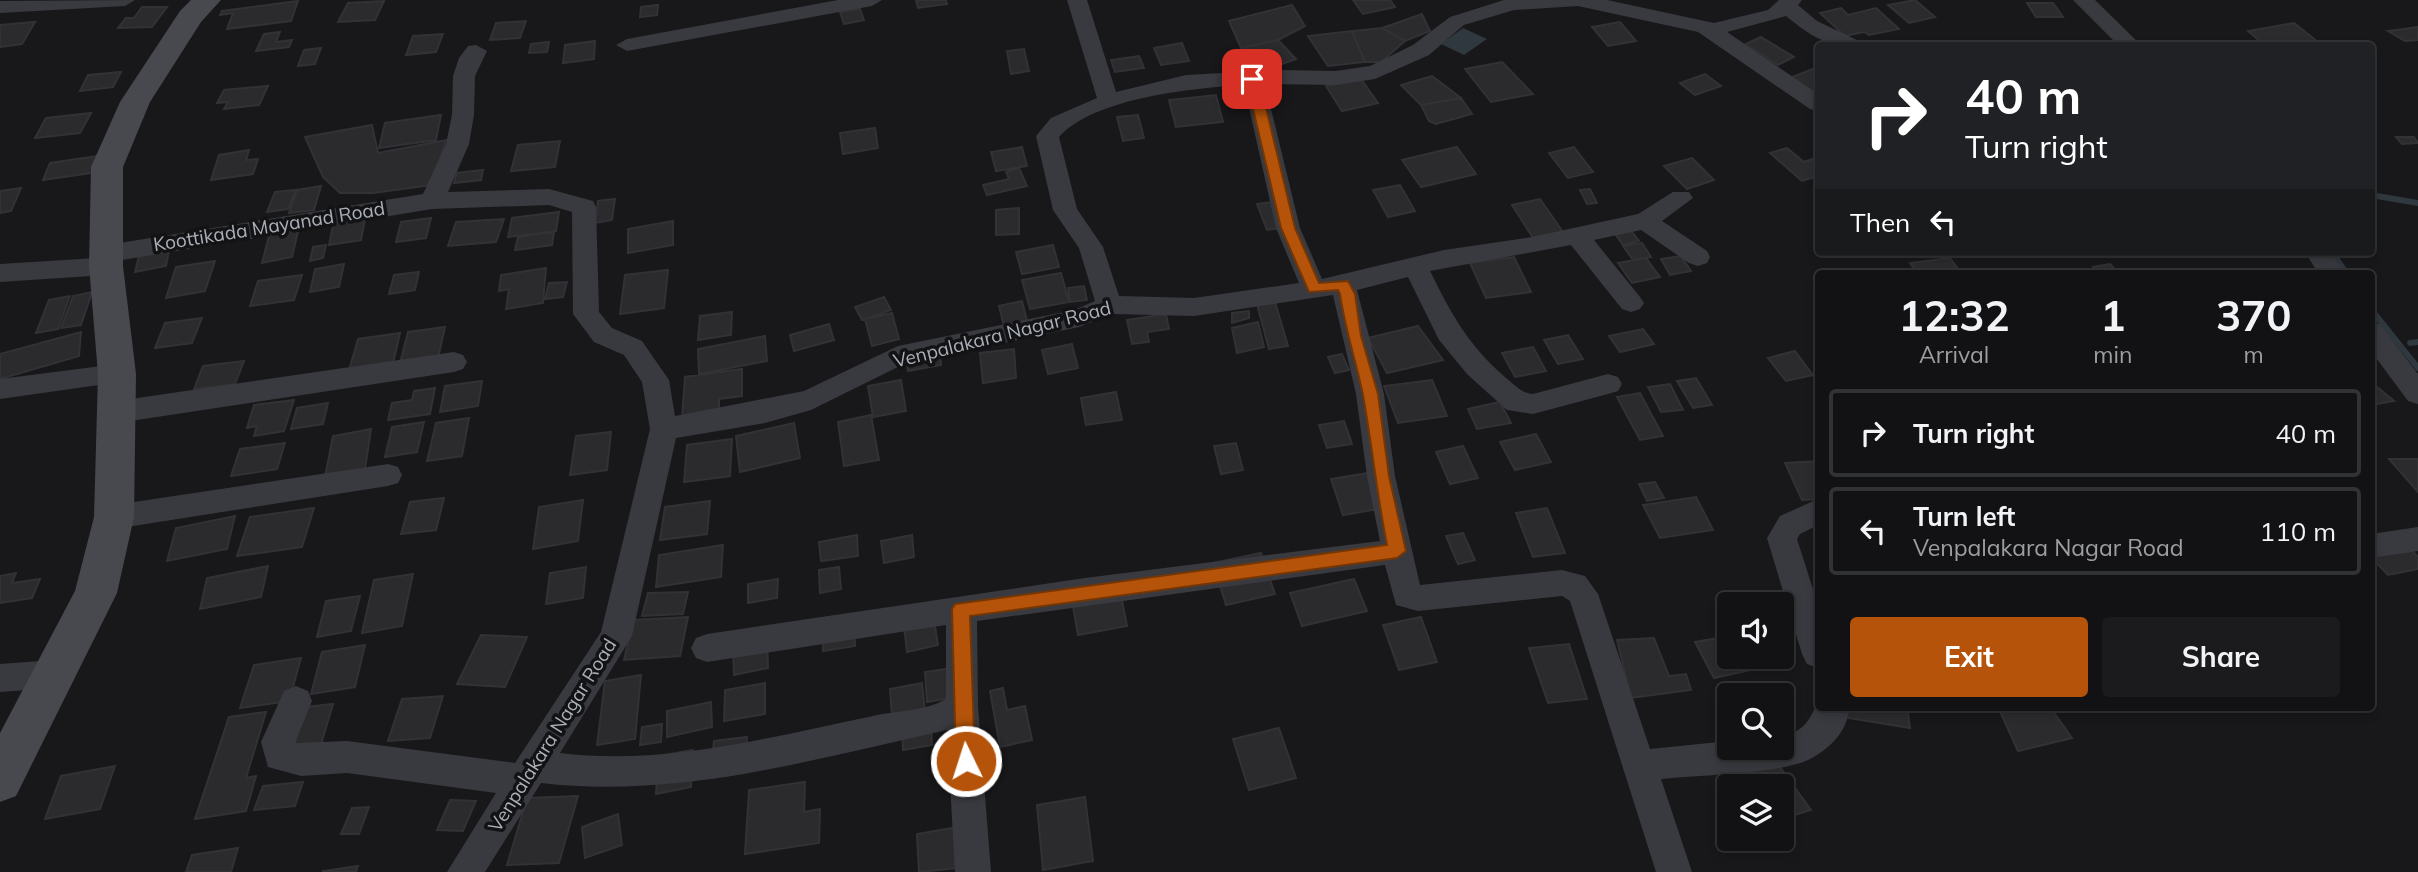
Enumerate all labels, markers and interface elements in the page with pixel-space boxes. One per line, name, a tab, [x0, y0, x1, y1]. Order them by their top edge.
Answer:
pin	[1222, 49, 1282, 109]
icon: arrive	[1233, 60, 1271, 98]
text: 40 m	[1965, 65, 2081, 126]
icon: right	[1850, 70, 1941, 161]
text: Turn right	[1965, 126, 2108, 166]
street label: Koottikada Mayanad Road	[151, 196, 387, 256]
icon: left	[1924, 203, 1962, 241]
text: Then	[1850, 206, 1910, 239]
text: 12:32	[1899, 289, 2010, 342]
text: 1	[2100, 289, 2125, 342]
text: 370	[2216, 289, 2291, 342]
street label: Venpalakara Nagar Road	[891, 295, 1113, 373]
text: Arrival	[1919, 340, 1989, 369]
text: min	[2093, 340, 2132, 369]
text: m	[2244, 340, 2264, 369]
icon: right	[1854, 414, 1892, 452]
text: Turn right	[1913, 417, 2034, 450]
text: 40 m	[2275, 417, 2336, 450]
text: Turn left	[1913, 500, 2015, 533]
icon: left	[1854, 512, 1892, 550]
text: 110 m	[2260, 515, 2336, 548]
text: Venpalakara Nagar Road	[1913, 533, 2184, 562]
map controls	[1717, 592, 1794, 851]
button: sound	[1717, 592, 1794, 669]
button: Exit	[1850, 617, 2088, 697]
button: Share	[2102, 617, 2340, 697]
street label: Venpalakara Nagar Road	[483, 634, 621, 836]
button: search	[1717, 683, 1794, 760]
position arrow	[929, 724, 1003, 798]
button: layers	[1717, 774, 1794, 851]

